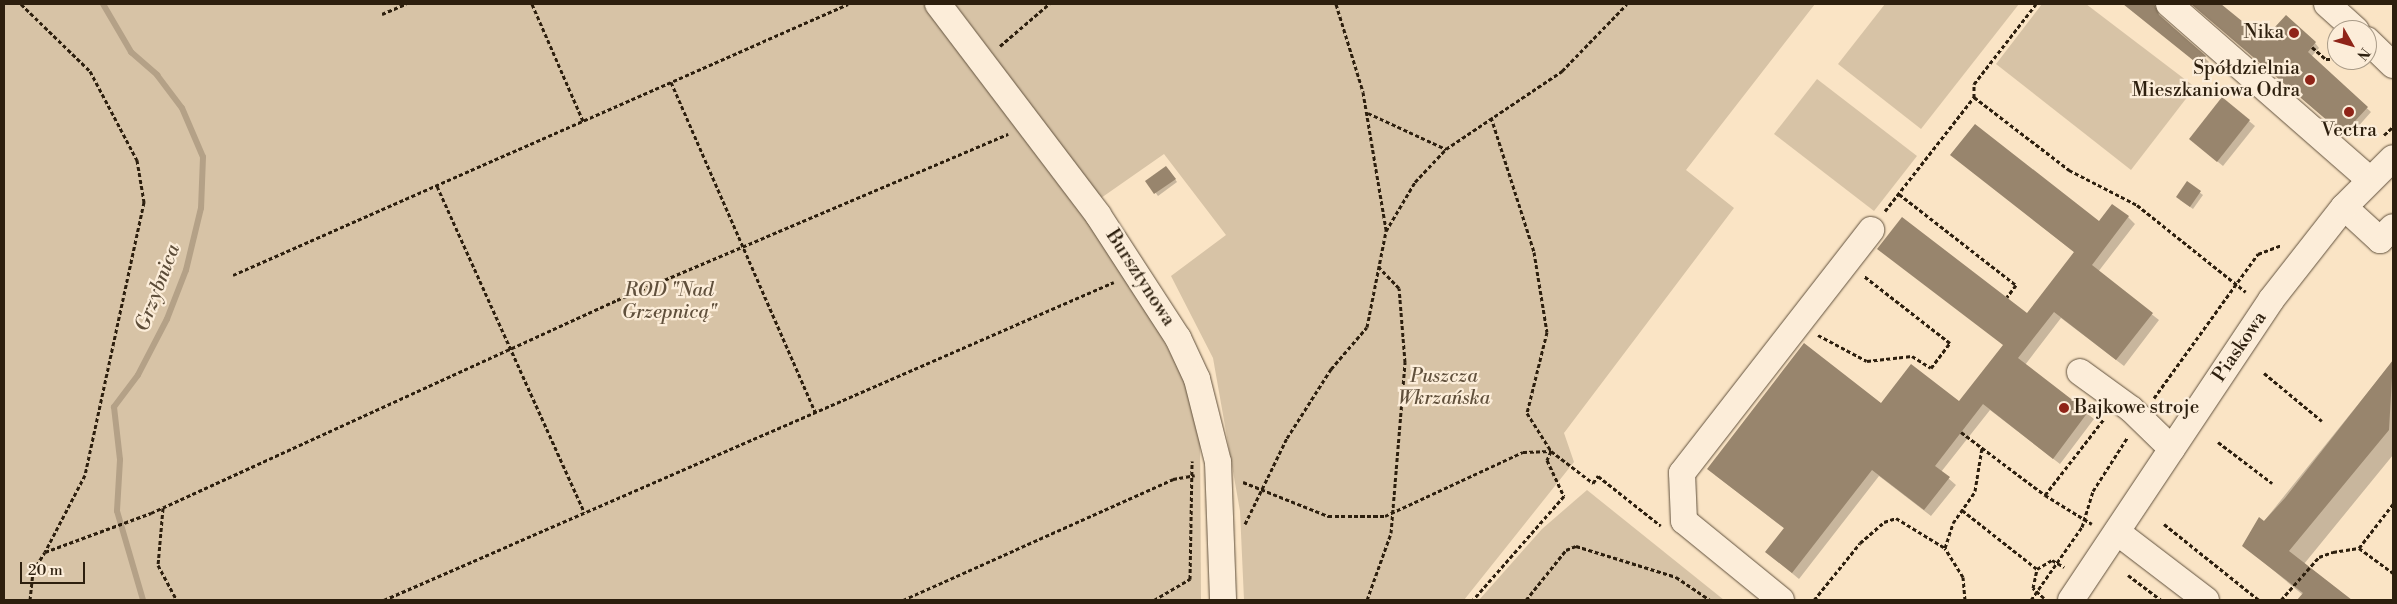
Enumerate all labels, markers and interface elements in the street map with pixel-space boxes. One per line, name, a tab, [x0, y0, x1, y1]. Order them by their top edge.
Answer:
north arrow	[2327, 20, 2377, 70]
place label: Nika	[2243, 22, 2284, 44]
marker: Nika	[2288, 27, 2300, 39]
text: N	[2353, 44, 2374, 64]
place label: Spółdzielnia Mieszkaniowa Odra	[2132, 58, 2300, 102]
marker: Spółdzielnia Mieszkaniowa Odra	[2304, 74, 2316, 86]
marker: Vectra	[2343, 106, 2355, 118]
place label: Vectra	[2321, 120, 2377, 142]
street label: Bursztynowa	[1100, 226, 1180, 330]
water label: Grzybnica	[130, 241, 186, 335]
park label: ROD "Nad Grzepnicą"	[622, 280, 716, 324]
street label: Piaskowa	[2208, 307, 2272, 387]
park label: Puszcza Wkrzańska	[1398, 366, 1490, 410]
place label: Bajkowe stroje	[2074, 397, 2199, 419]
marker: Bajkowe stroje	[2058, 402, 2070, 414]
scale bar	[22, 552, 88, 584]
text: 20 m	[28, 561, 63, 580]

